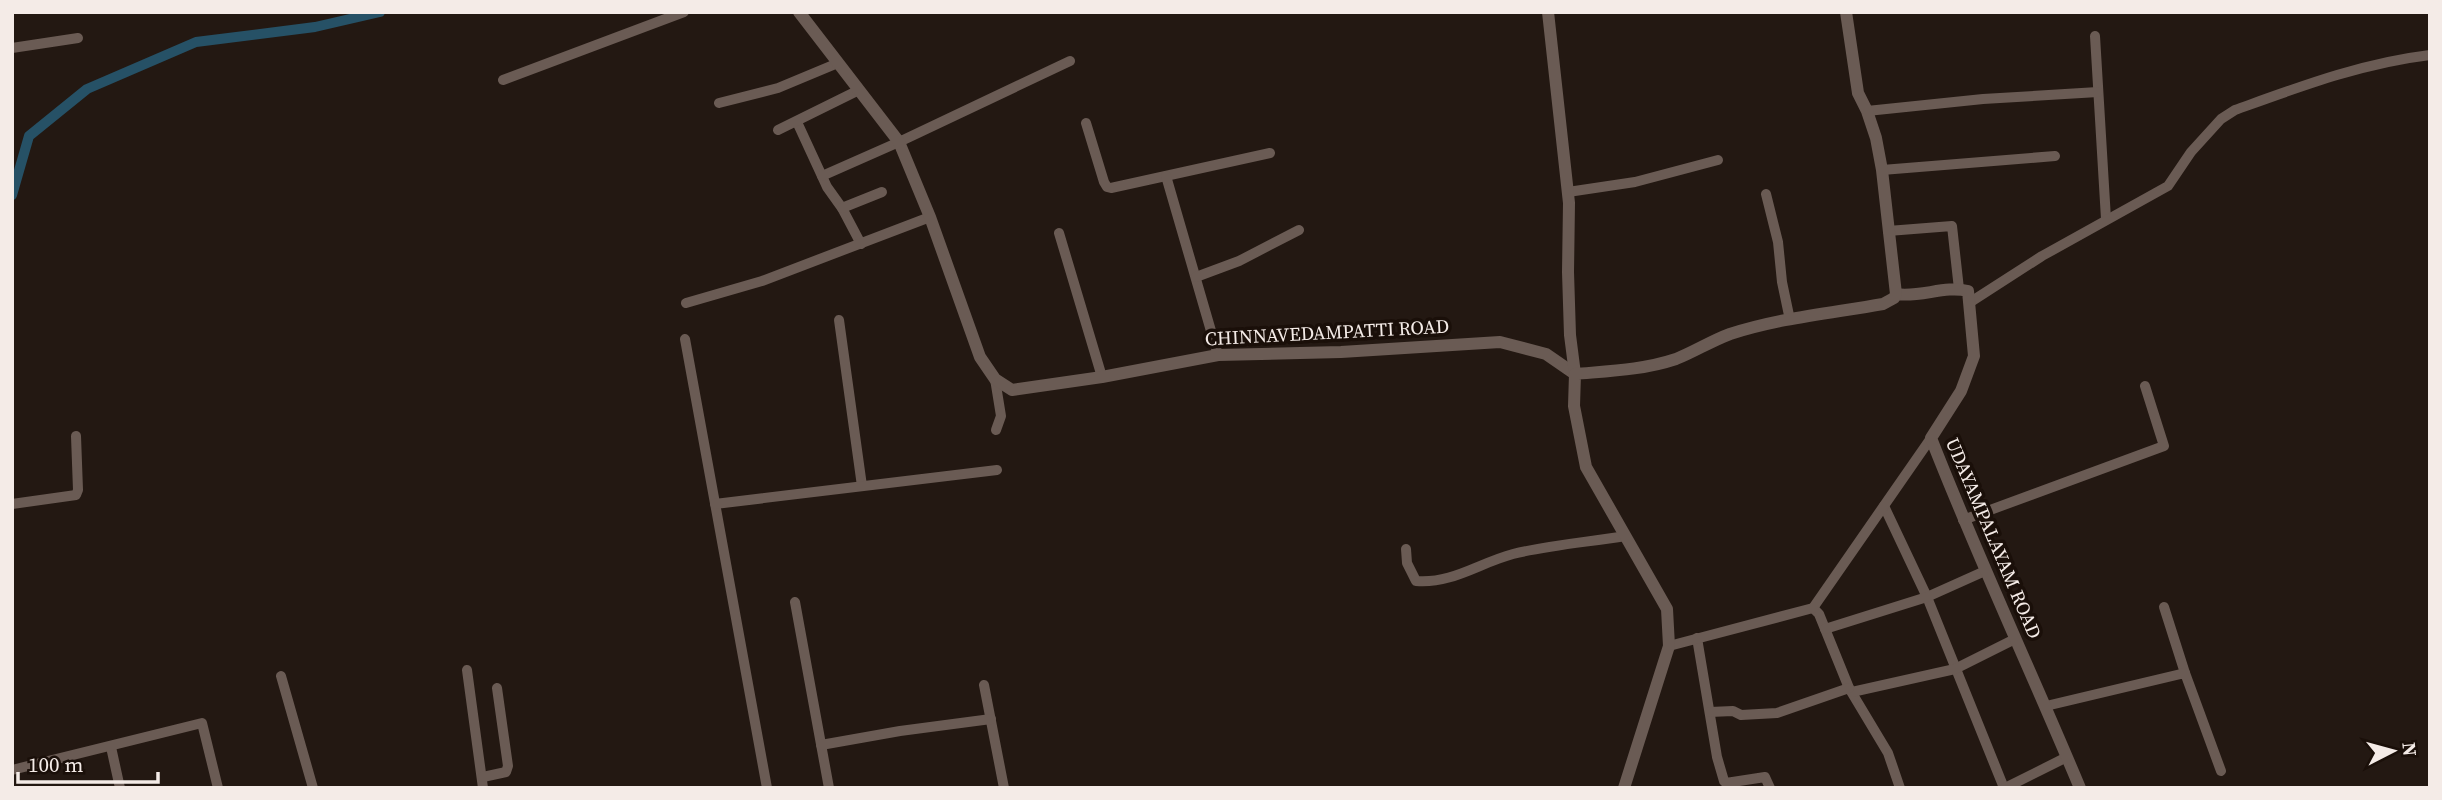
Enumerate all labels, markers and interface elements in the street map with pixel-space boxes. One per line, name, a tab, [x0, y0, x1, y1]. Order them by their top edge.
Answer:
street label: CHINNAVEDAMPATTI ROAD	[1204, 313, 1450, 351]
street label: UDAYAMPALAYAM ROAD	[1940, 433, 2048, 643]
north arrow	[2358, 716, 2428, 786]
scale bar	[18, 740, 158, 784]
text: N	[2396, 741, 2424, 758]
text: 100 m	[28, 750, 83, 779]

